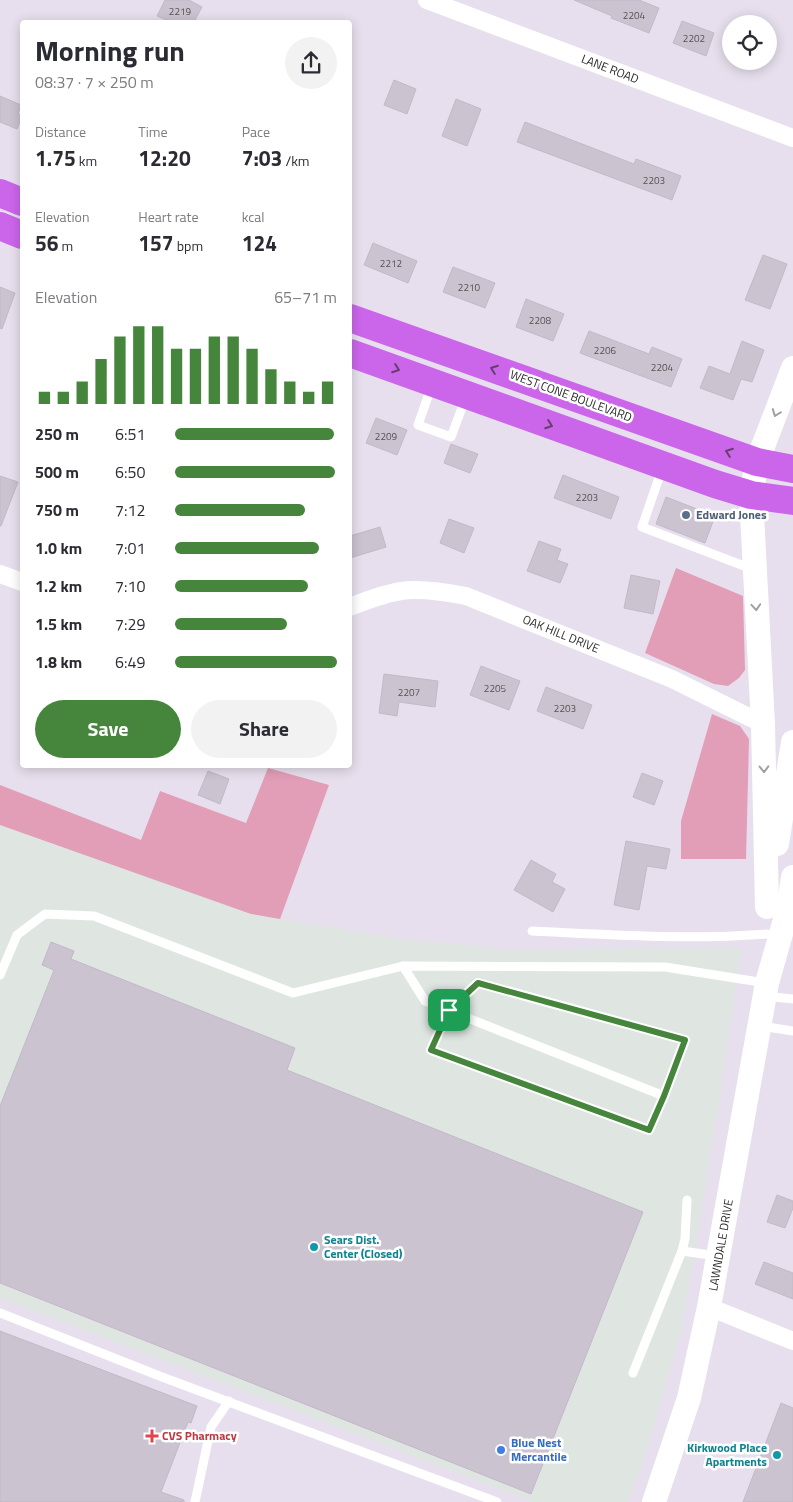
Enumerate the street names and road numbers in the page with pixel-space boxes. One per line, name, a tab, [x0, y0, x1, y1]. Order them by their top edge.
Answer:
street label: LANE ROAD	[579, 49, 642, 88]
street label: WEST CONE BOULEVARD	[507, 365, 635, 427]
street label: OAK HILL DRIVE	[520, 610, 603, 658]
street label: LAWNDALE DRIVE	[703, 1197, 738, 1292]

